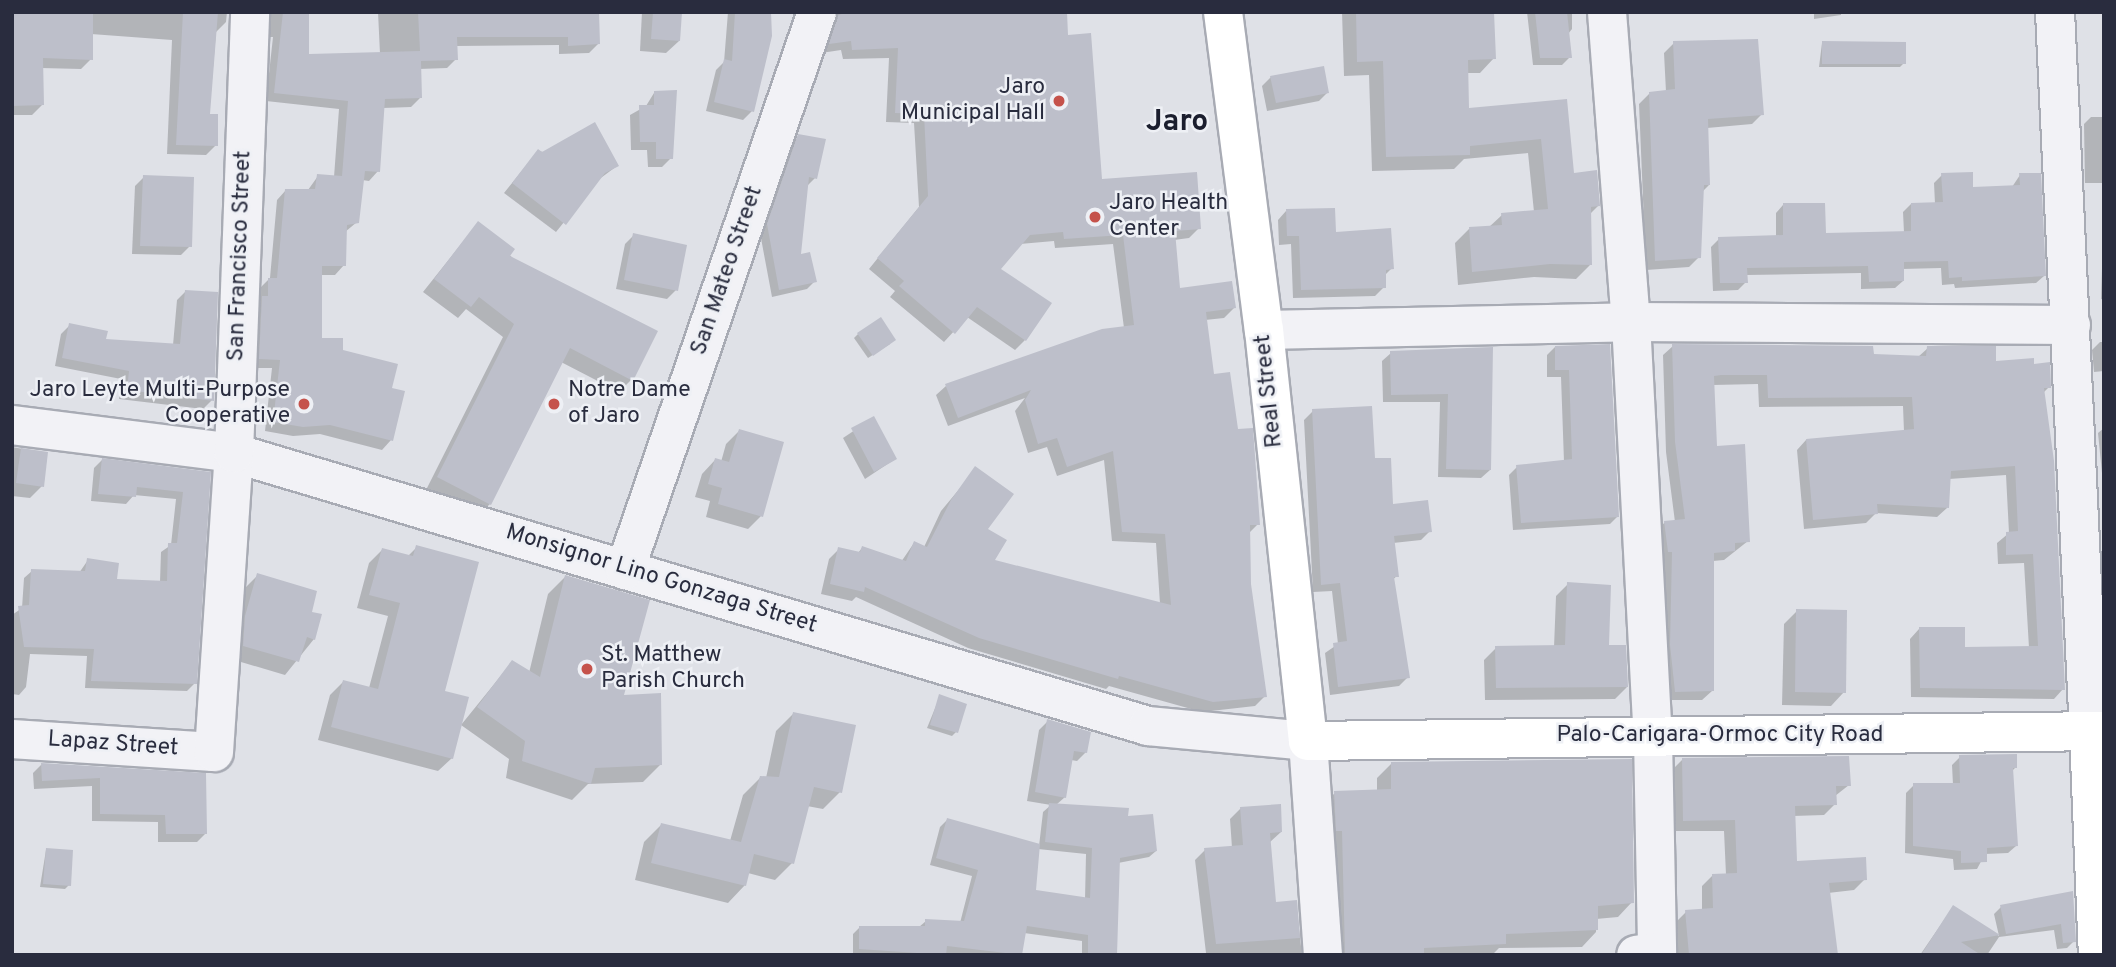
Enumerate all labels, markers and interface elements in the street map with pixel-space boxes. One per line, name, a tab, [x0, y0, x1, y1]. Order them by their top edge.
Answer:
place label: Jaro Municipal Hall	[901, 74, 1045, 128]
marker: Jaro Municipal Hall	[1051, 93, 1067, 109]
district label: Jaro	[1146, 105, 1208, 141]
street label: San Francisco Street	[224, 150, 258, 362]
street label: San Mateo Street	[686, 183, 770, 359]
place label: Jaro Health Center	[1109, 190, 1228, 244]
marker: Jaro Health Center	[1087, 209, 1103, 225]
street label: Real Street	[1250, 333, 1290, 449]
place label: Jaro Leyte Multi-Purpose Cooperative	[30, 377, 290, 431]
place label: Notre Dame of Jaro	[568, 377, 691, 431]
marker: Jaro Leyte Multi-Purpose Cooperative	[296, 396, 312, 412]
marker: Notre Dame of Jaro	[546, 396, 562, 412]
street label: Monsignor Lino Gonzaga Street	[502, 519, 820, 641]
place label: St. Matthew Parish Church	[601, 642, 745, 696]
marker: St. Matthew Parish Church	[579, 661, 595, 677]
street label: Palo-Carigara-Ormoc City Road	[1556, 722, 1884, 750]
street label: Lapaz Street	[47, 727, 179, 763]

